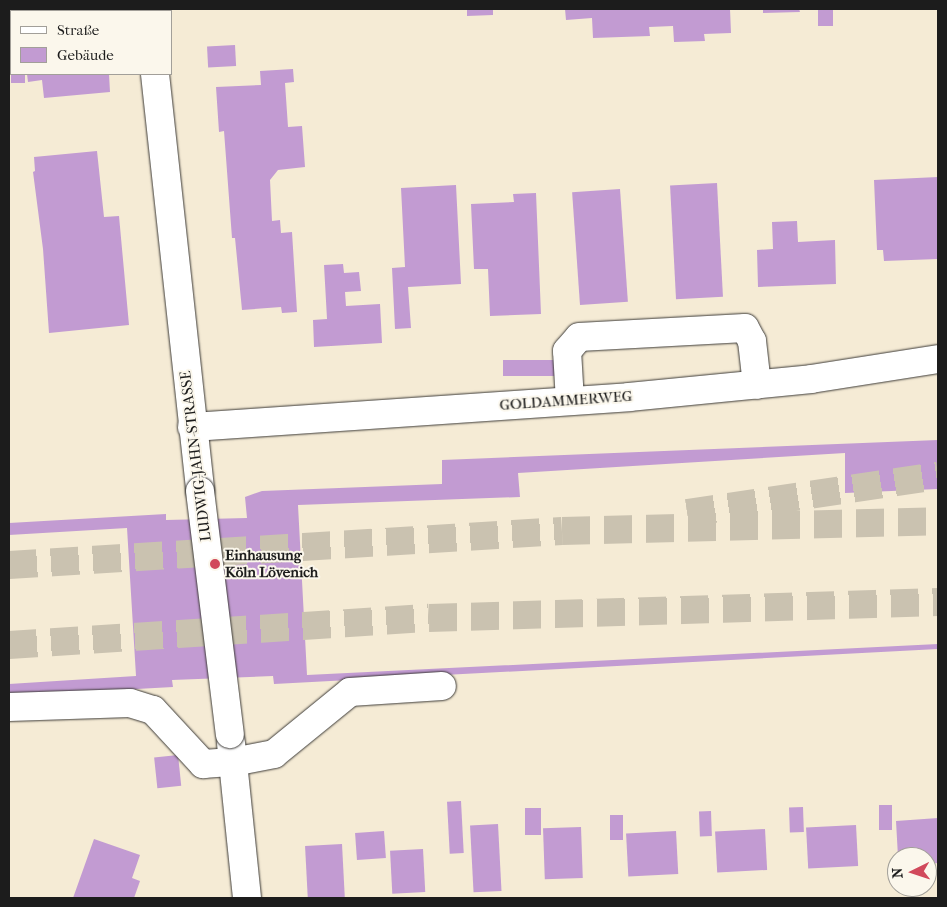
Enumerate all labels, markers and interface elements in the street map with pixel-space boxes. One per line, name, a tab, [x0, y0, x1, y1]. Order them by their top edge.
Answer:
legend	[10, 10, 172, 75]
text: Straße	[57, 21, 99, 39]
text: Gebäude	[57, 46, 114, 64]
street label: LUDWIG-JAHN-STRASSE	[177, 370, 215, 542]
street label: GOLDAMMERWEG	[499, 387, 633, 415]
place label: Einhausung Köln Lövenich	[225, 546, 318, 581]
marker: Einhausung Köln Lövenich	[209, 558, 221, 570]
north arrow	[887, 847, 937, 897]
text: N	[889, 867, 906, 879]

